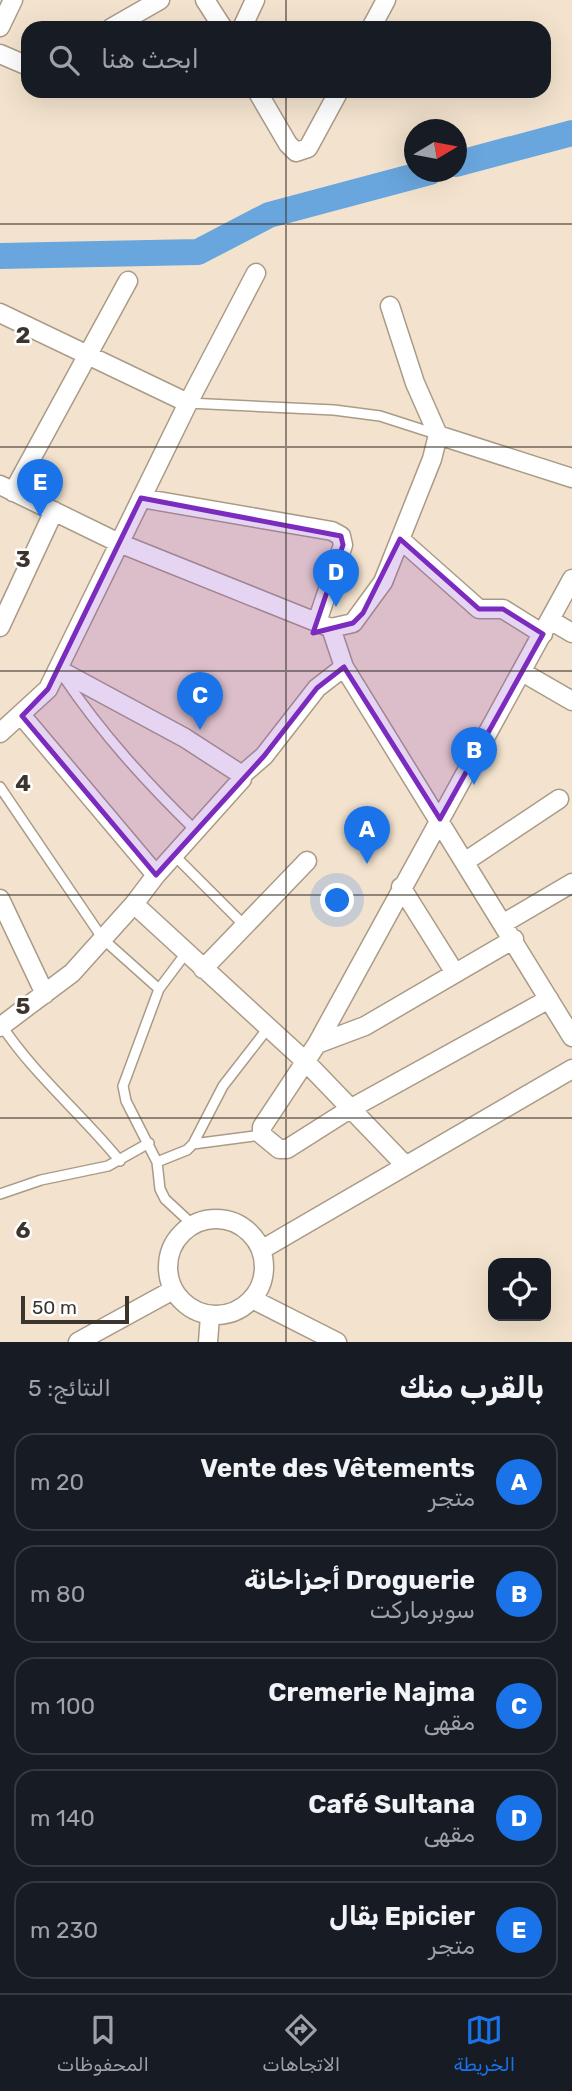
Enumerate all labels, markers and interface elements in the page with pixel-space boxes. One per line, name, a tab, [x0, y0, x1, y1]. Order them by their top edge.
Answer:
search box	[21, 21, 551, 98]
icon: search	[45, 41, 83, 79]
text: ابحث هنا	[101, 44, 199, 75]
north arrow	[404, 119, 467, 182]
text: 2	[16, 321, 30, 349]
pin: E	[17, 459, 63, 517]
text: 3	[15, 545, 31, 573]
pin: D	[313, 549, 359, 607]
pin: C	[177, 672, 223, 730]
pin: B	[451, 727, 497, 785]
text: 4	[15, 769, 31, 797]
pin: A	[344, 806, 390, 864]
your location	[320, 883, 354, 917]
text: 5	[16, 992, 31, 1020]
text: 6	[16, 1216, 31, 1244]
map controls	[488, 1258, 551, 1321]
button: locate	[488, 1258, 551, 1321]
scale bar	[21, 1293, 130, 1325]
text: 50 m	[32, 1296, 77, 1319]
text: بالقرب منك	[399, 1370, 544, 1406]
text: النتائج: 5	[28, 1374, 111, 1402]
text: Vente des Vêtements	[200, 1453, 475, 1484]
text: 20 m	[30, 1468, 84, 1496]
text: A	[511, 1468, 527, 1496]
text: متجر	[429, 1484, 475, 1512]
text: Droguerie أجزاخانة	[244, 1565, 475, 1596]
text: 80 m	[30, 1580, 85, 1608]
text: B	[511, 1580, 527, 1608]
text: سوبرماركت	[370, 1596, 475, 1624]
text: Cremerie Najma	[268, 1677, 475, 1708]
text: 100 m	[30, 1692, 95, 1720]
text: C	[511, 1692, 527, 1720]
text: مقهى	[423, 1708, 475, 1736]
text: Café Sultana	[308, 1789, 475, 1820]
text: 140 m	[30, 1804, 95, 1832]
text: D	[511, 1804, 527, 1832]
text: مقهى	[423, 1820, 475, 1848]
text: Epicier بقال	[329, 1901, 475, 1932]
text: 230 m	[30, 1916, 98, 1944]
text: E	[512, 1916, 526, 1944]
text: متجر	[429, 1932, 475, 1960]
tab: المحفوظات	[57, 2011, 149, 2076]
tab: الاتجاهات	[262, 2011, 340, 2076]
tab: الخريطة	[454, 2011, 515, 2076]

